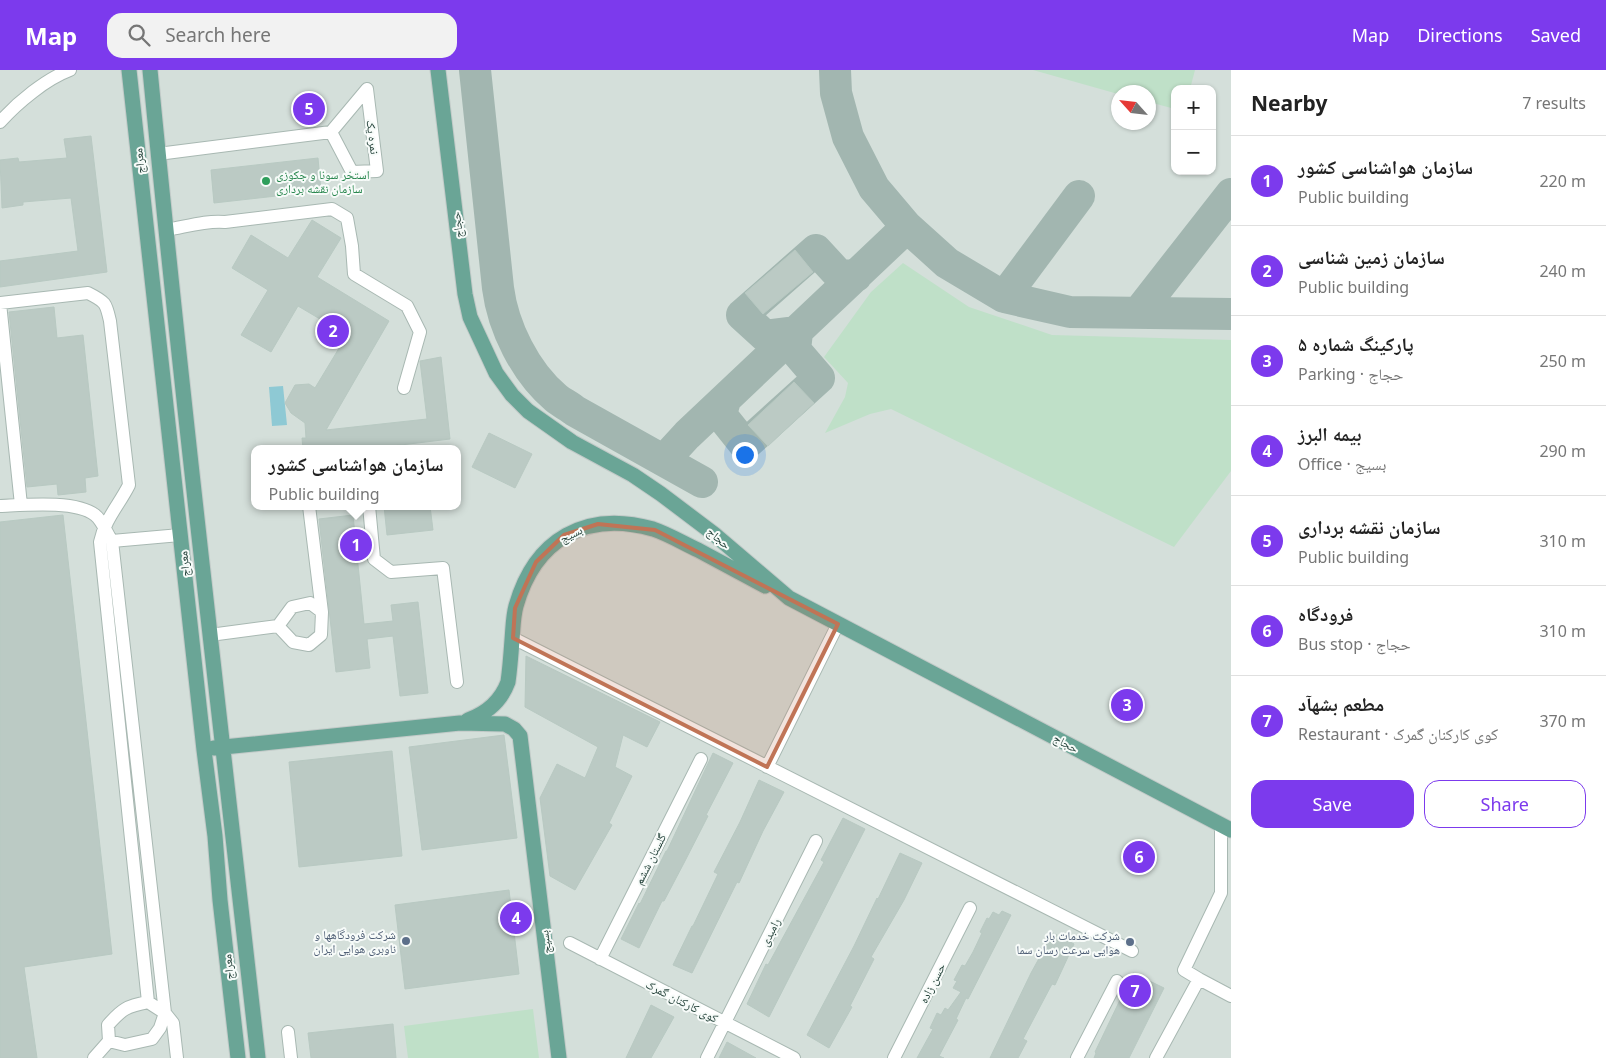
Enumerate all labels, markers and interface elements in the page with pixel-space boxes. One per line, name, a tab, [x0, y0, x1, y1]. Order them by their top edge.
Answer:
search box	[107, 13, 457, 58]
text: Map	[25, 19, 77, 52]
icon: search	[125, 21, 153, 49]
text: Search here	[165, 22, 271, 48]
text: Map	[1352, 23, 1389, 47]
text: Directions	[1417, 23, 1503, 47]
text: Saved	[1531, 23, 1581, 47]
north arrow	[1111, 85, 1156, 130]
map controls	[1171, 85, 1216, 175]
button: +	[1171, 85, 1216, 130]
text: Nearby	[1251, 89, 1327, 117]
pin: 5	[293, 90, 325, 128]
text: 7 results	[1522, 92, 1586, 114]
street label: نمره یک	[362, 119, 384, 155]
button: −	[1171, 130, 1216, 175]
street label: معراج	[129, 147, 149, 175]
text: سازمان هواشناسی کشور	[1298, 154, 1473, 180]
place label: استخر سونا و جکوزی سازمان نقشه برداری	[276, 166, 370, 197]
text: 1	[1262, 170, 1272, 192]
text: 220 m	[1539, 170, 1586, 192]
marker: استخر سونا و جکوزی سازمان نقشه برداری	[260, 175, 272, 187]
text: Public building	[1298, 186, 1409, 208]
street label: حجاج	[447, 211, 467, 239]
text: سازمان زمین شناسی	[1298, 244, 1445, 270]
text: 2	[1262, 260, 1272, 282]
text: 240 m	[1539, 260, 1586, 282]
text: Public building	[1298, 276, 1409, 298]
pin: 2	[317, 312, 349, 350]
text: پارکینگ شماره ۵	[1298, 331, 1414, 357]
text: 3	[1262, 350, 1272, 372]
text: 250 m	[1539, 350, 1586, 372]
text: Parking · حجاج	[1298, 363, 1403, 385]
text: بیمه البرز	[1298, 421, 1361, 447]
text: 4	[1262, 440, 1272, 462]
text: 290 m	[1539, 440, 1586, 462]
your location	[732, 442, 758, 468]
popup	[251, 445, 461, 510]
text: سازمان هواشناسی کشور	[268, 451, 444, 477]
text: Office · بسیج	[1298, 453, 1386, 475]
text: Public building	[268, 483, 380, 505]
text: سازمان نقشه برداری	[1298, 514, 1441, 540]
street label: بسیج	[557, 521, 585, 547]
street label: حجاج	[703, 523, 735, 553]
pin: 1	[340, 526, 372, 564]
text: 5	[1262, 530, 1272, 552]
text: 310 m	[1539, 530, 1586, 552]
text: Public building	[1298, 546, 1409, 568]
street label: معراج	[174, 550, 194, 578]
text: فرودگاه	[1298, 601, 1353, 627]
text: 6	[1262, 620, 1272, 642]
text: 310 m	[1539, 620, 1586, 642]
text: Bus stop · حجاج	[1298, 633, 1411, 655]
pin: 3	[1111, 686, 1143, 724]
text: مطعم بشهآد	[1298, 691, 1384, 717]
text: 7	[1262, 710, 1272, 732]
text: 370 m	[1539, 710, 1586, 732]
text: Restaurant · کوی کارکنان گمرک	[1298, 723, 1498, 745]
street label: حجاج	[1050, 729, 1082, 757]
button: Save	[1251, 780, 1414, 828]
button: Share	[1424, 780, 1586, 828]
street label: گلستان ششم	[630, 830, 670, 888]
pin: 6	[1123, 838, 1155, 876]
pin: 4	[500, 899, 532, 937]
street label: رامبدی	[756, 915, 784, 949]
place label: شرکت فرودگاهها و ناوبری هوایی ایران	[314, 926, 396, 957]
place label: شرکت خدمات بار هوایی سرعت رسان سما	[1017, 927, 1120, 958]
street label: بسیج	[535, 929, 555, 955]
marker: شرکت فرودگاهها و ناوبری هوایی ایران	[400, 935, 412, 947]
marker: شرکت خدمات بار هوایی سرعت رسان سما	[1124, 936, 1136, 948]
street label: معراج	[218, 953, 238, 981]
street label: حسن زاده	[915, 960, 950, 1006]
pin: 7	[1119, 972, 1151, 1010]
street label: کوی کارکنان گمرک	[643, 976, 721, 1026]

